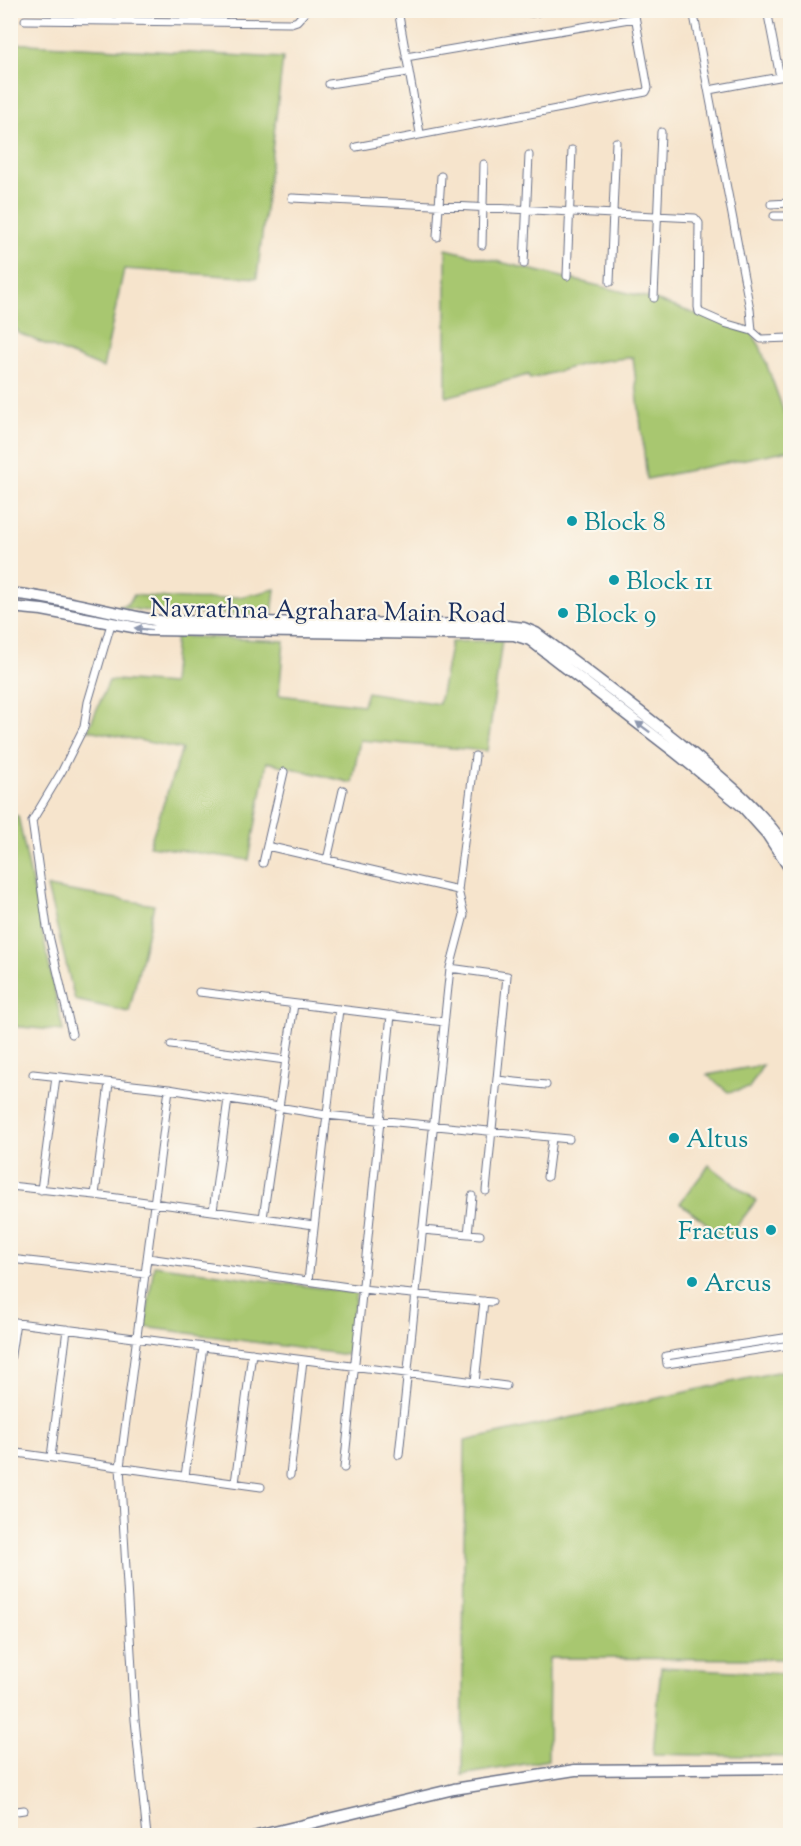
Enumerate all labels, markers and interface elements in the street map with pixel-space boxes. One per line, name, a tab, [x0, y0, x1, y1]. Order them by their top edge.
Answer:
place label: Block 8	[584, 505, 666, 542]
marker: Block 8	[565, 514, 579, 528]
place label: Block 11	[626, 564, 713, 601]
marker: Block 11	[607, 573, 621, 587]
street label: Navrathna Agrahara Main Road	[150, 591, 507, 634]
place label: Block 9	[575, 597, 656, 634]
marker: Block 9	[556, 606, 570, 620]
one-way arrow	[133, 624, 152, 633]
one-way arrow	[636, 722, 651, 734]
place label: Altus	[686, 1122, 748, 1159]
marker: Altus	[667, 1131, 681, 1145]
place label: Fractus	[678, 1214, 759, 1251]
marker: Fractus	[764, 1223, 778, 1237]
place label: Arcus	[704, 1266, 771, 1303]
marker: Arcus	[685, 1275, 699, 1289]

